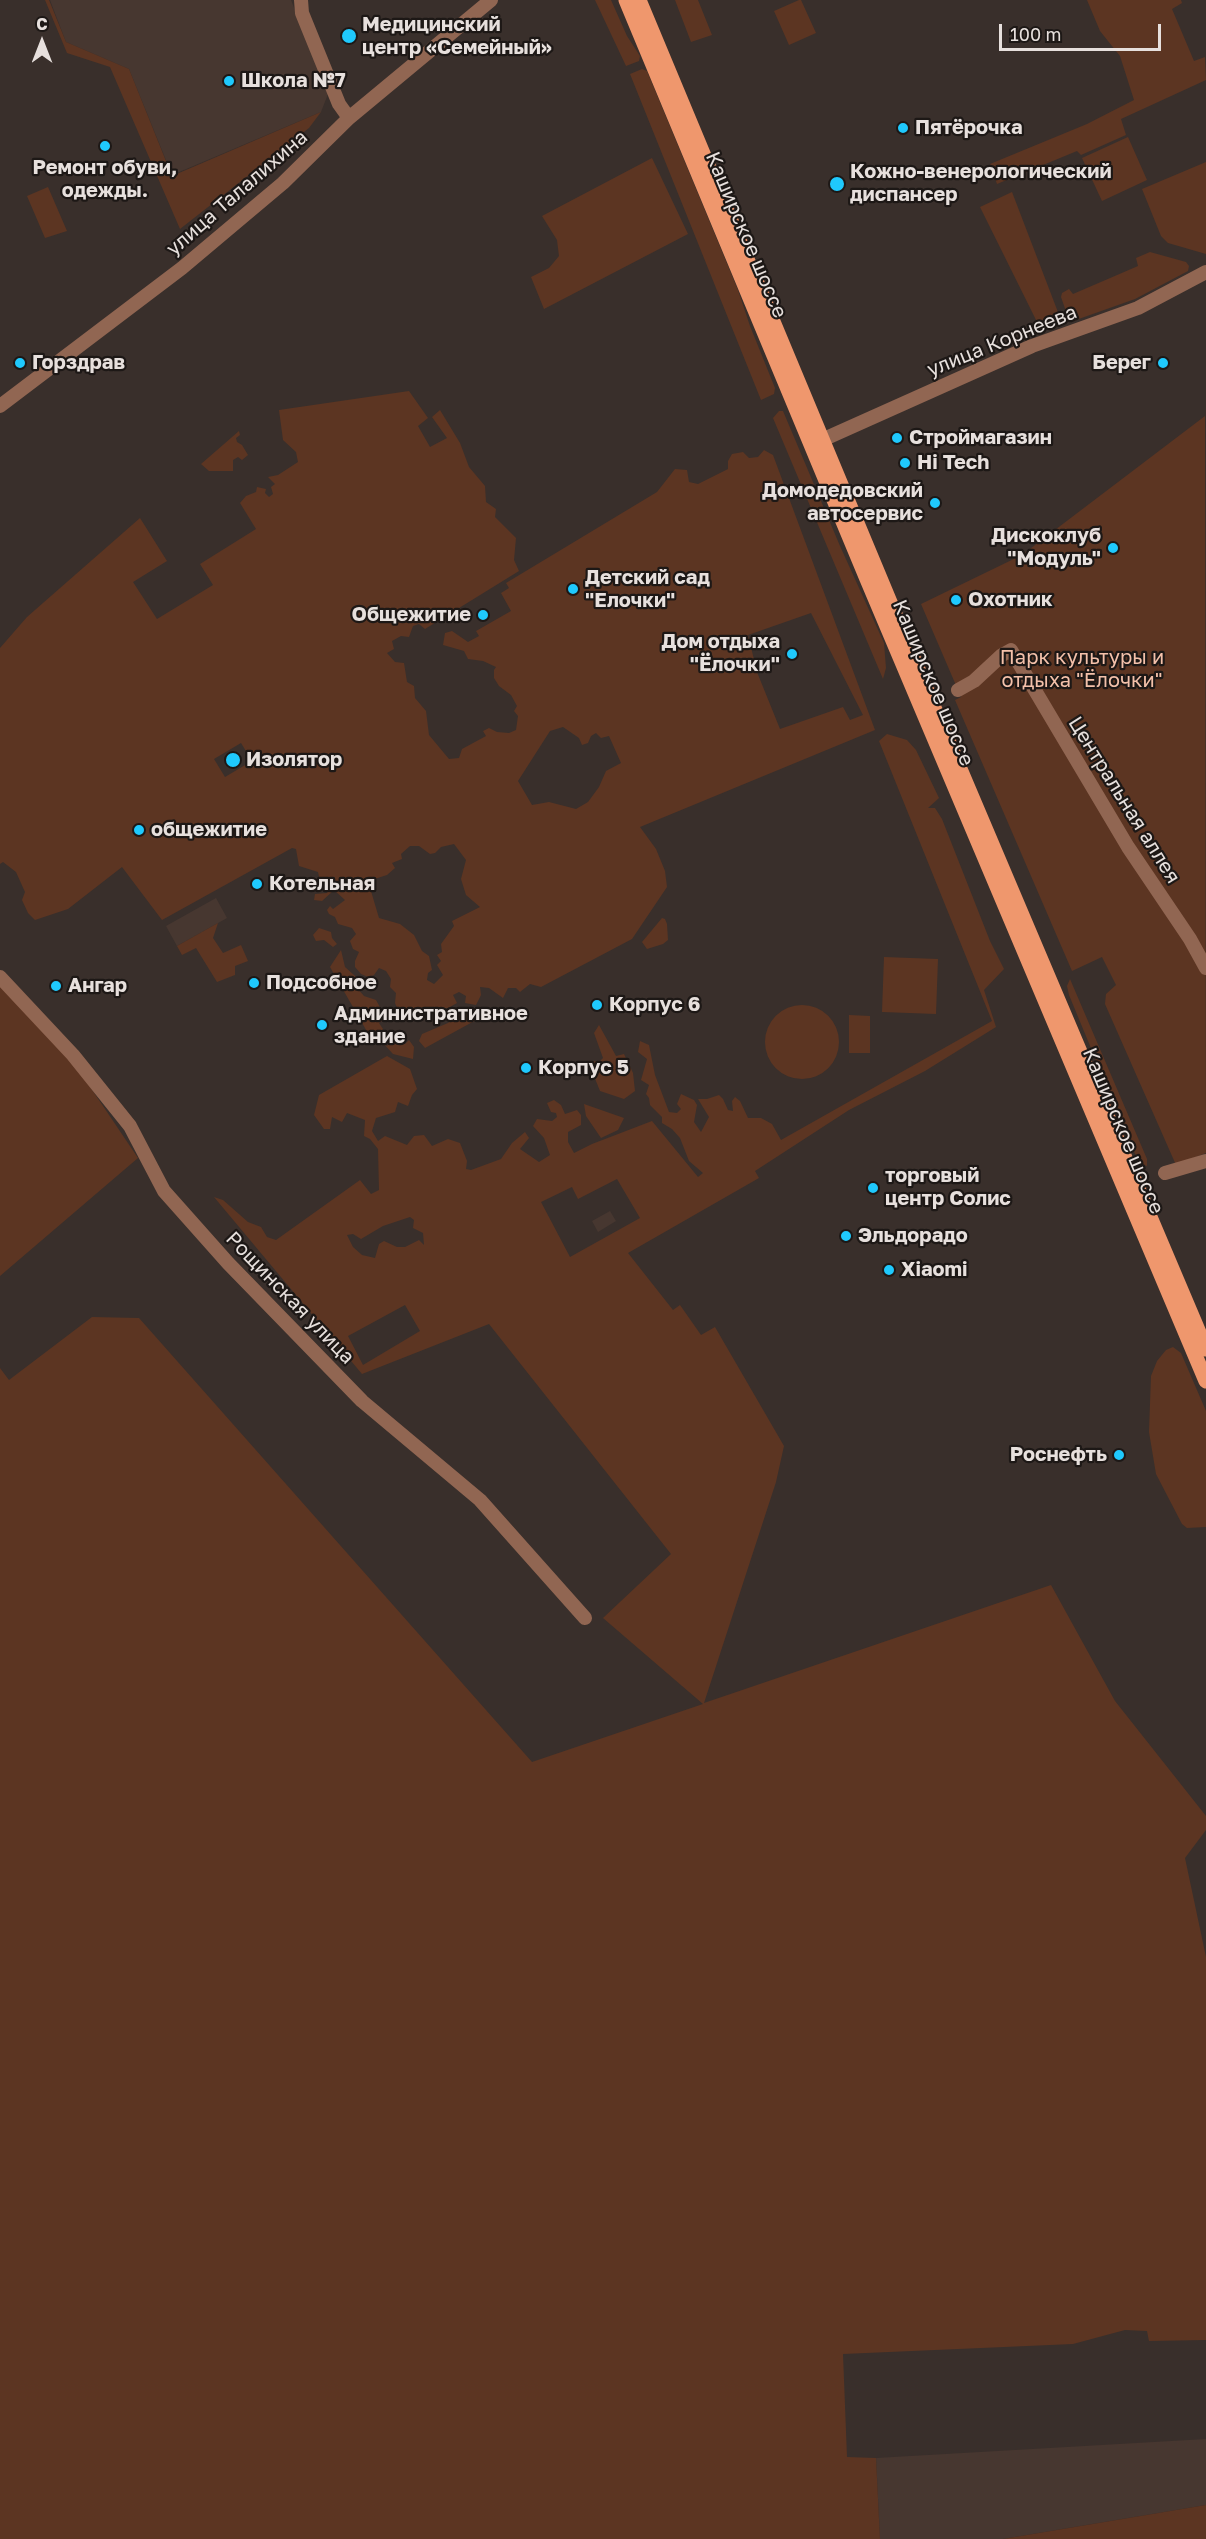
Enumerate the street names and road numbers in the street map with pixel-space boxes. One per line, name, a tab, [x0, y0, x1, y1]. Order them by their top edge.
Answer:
street label: улица Талалихина	[162, 125, 312, 261]
street label: Каширское шоссе	[700, 148, 792, 322]
street label: улица Корнеева	[924, 300, 1080, 382]
street label: Каширское шоссе	[887, 596, 979, 770]
street label: Центральная аллея	[1063, 712, 1185, 888]
street label: Каширское шоссе	[1077, 1044, 1169, 1218]
street label: Рощинская улица	[221, 1227, 359, 1369]

